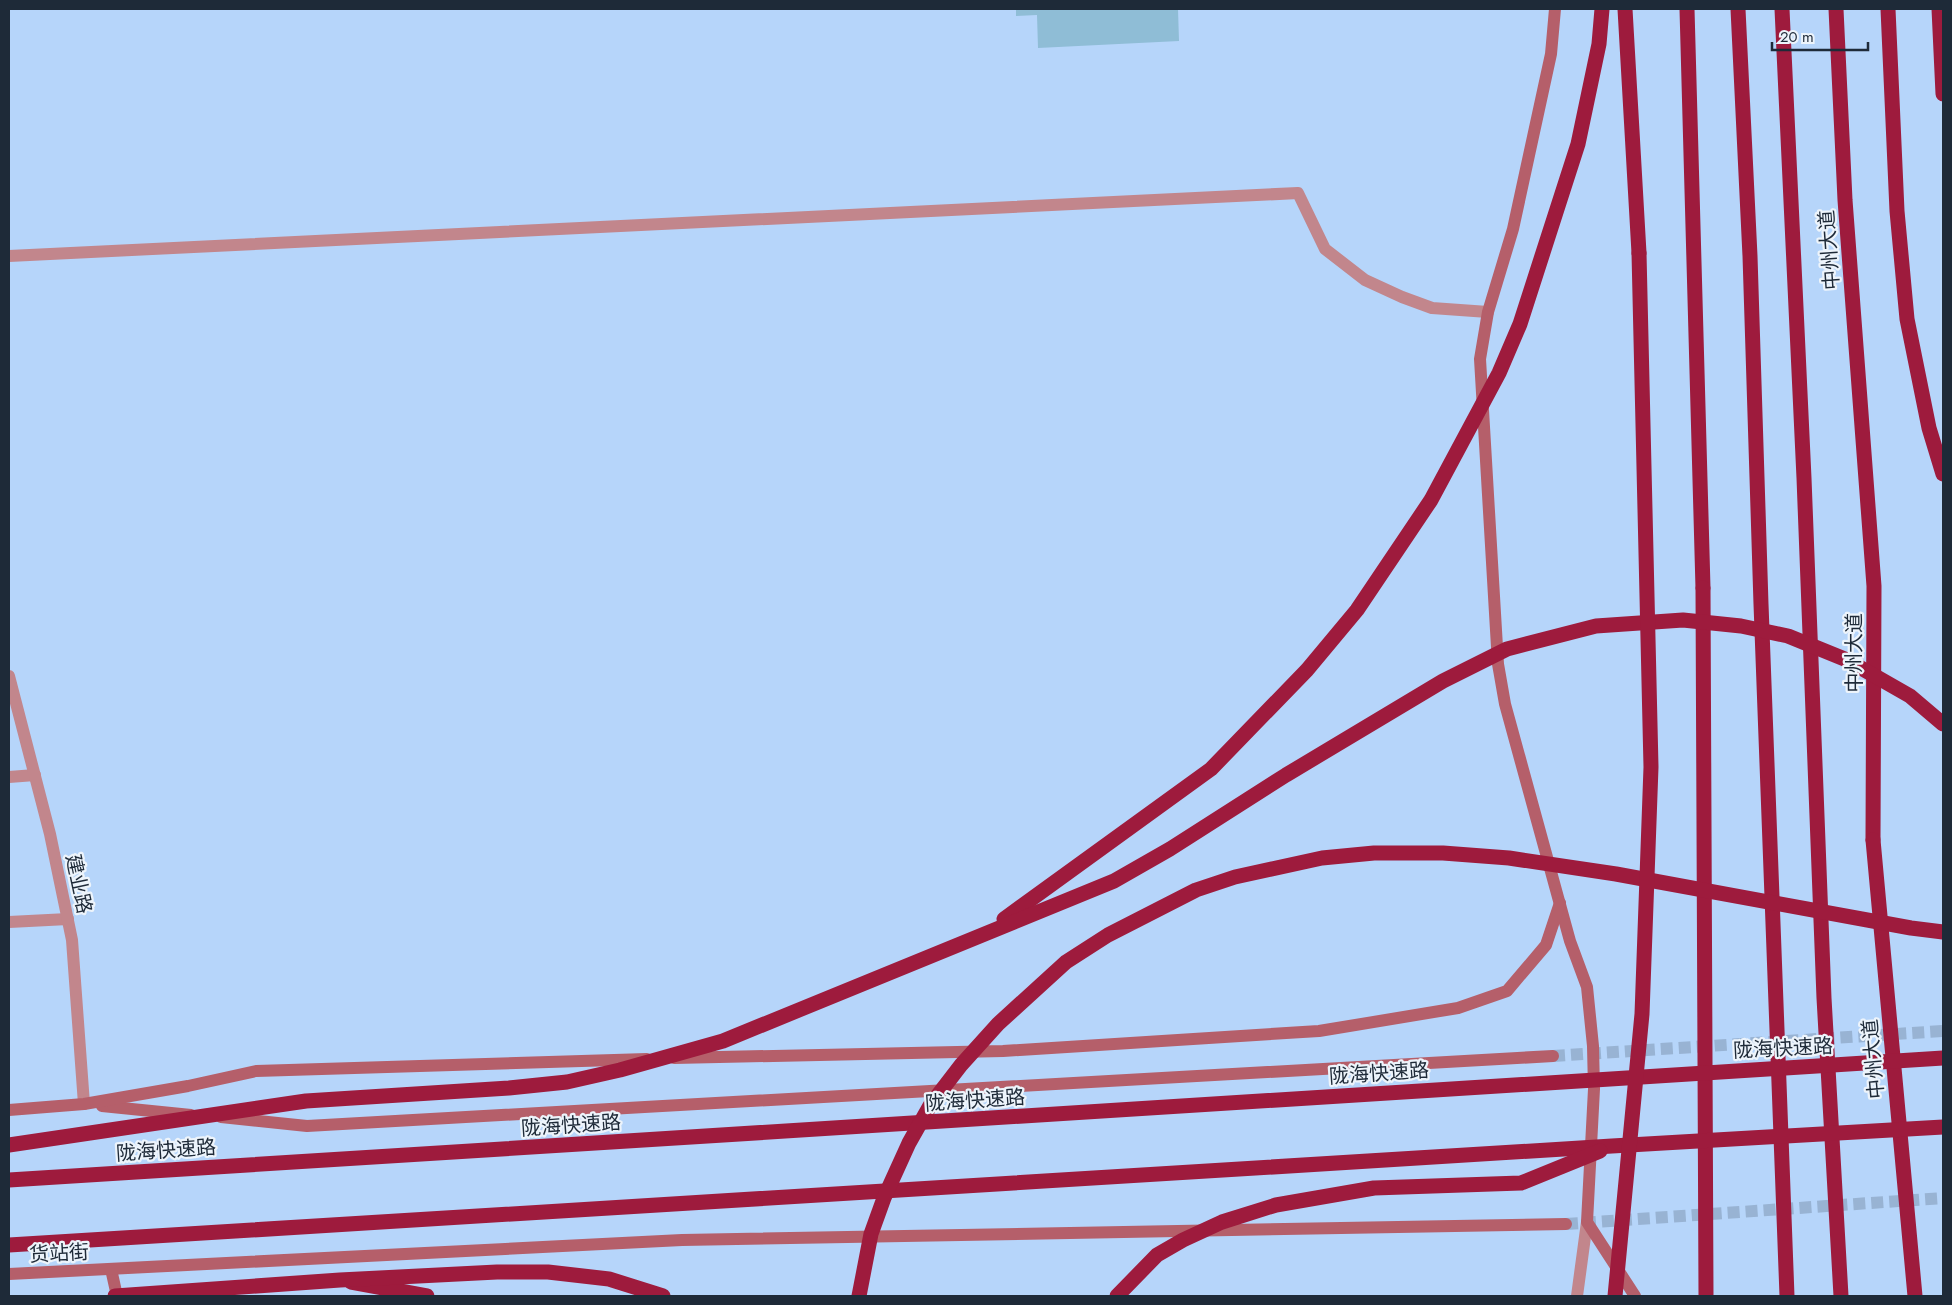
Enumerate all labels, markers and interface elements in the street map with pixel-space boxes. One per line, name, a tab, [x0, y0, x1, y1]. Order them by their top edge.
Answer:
scale bar	[1772, 20, 1868, 52]
text: 20 m	[1780, 26, 1814, 48]
street label: 中州大道	[1812, 209, 1847, 291]
street label: 中州大道	[1840, 613, 1869, 693]
street label: 建业路	[58, 852, 99, 916]
street label: 中州大道	[1856, 1018, 1891, 1100]
street label: 陇海快速路	[1732, 1031, 1834, 1066]
street label: 陇海快速路	[1328, 1056, 1430, 1091]
street label: 陇海快速路	[924, 1083, 1026, 1118]
street label: 陇海快速路	[520, 1108, 622, 1143]
street label: 陇海快速路	[115, 1133, 217, 1168]
street label: 货站街	[28, 1237, 90, 1270]

